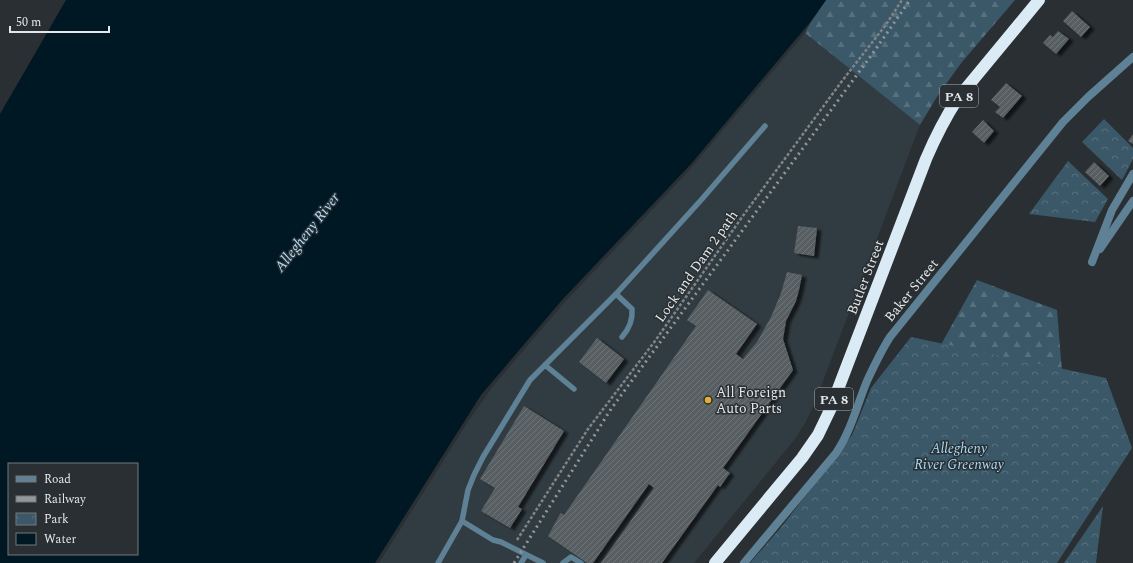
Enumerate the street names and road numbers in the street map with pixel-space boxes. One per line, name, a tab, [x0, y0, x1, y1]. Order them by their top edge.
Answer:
road number: PA 8	[940, 85, 978, 107]
street label: Lock and Dam 2 path	[650, 206, 743, 327]
street label: Butler Street	[842, 237, 889, 318]
street label: Baker Street	[879, 254, 944, 326]
road number: PA 8	[815, 388, 853, 410]

